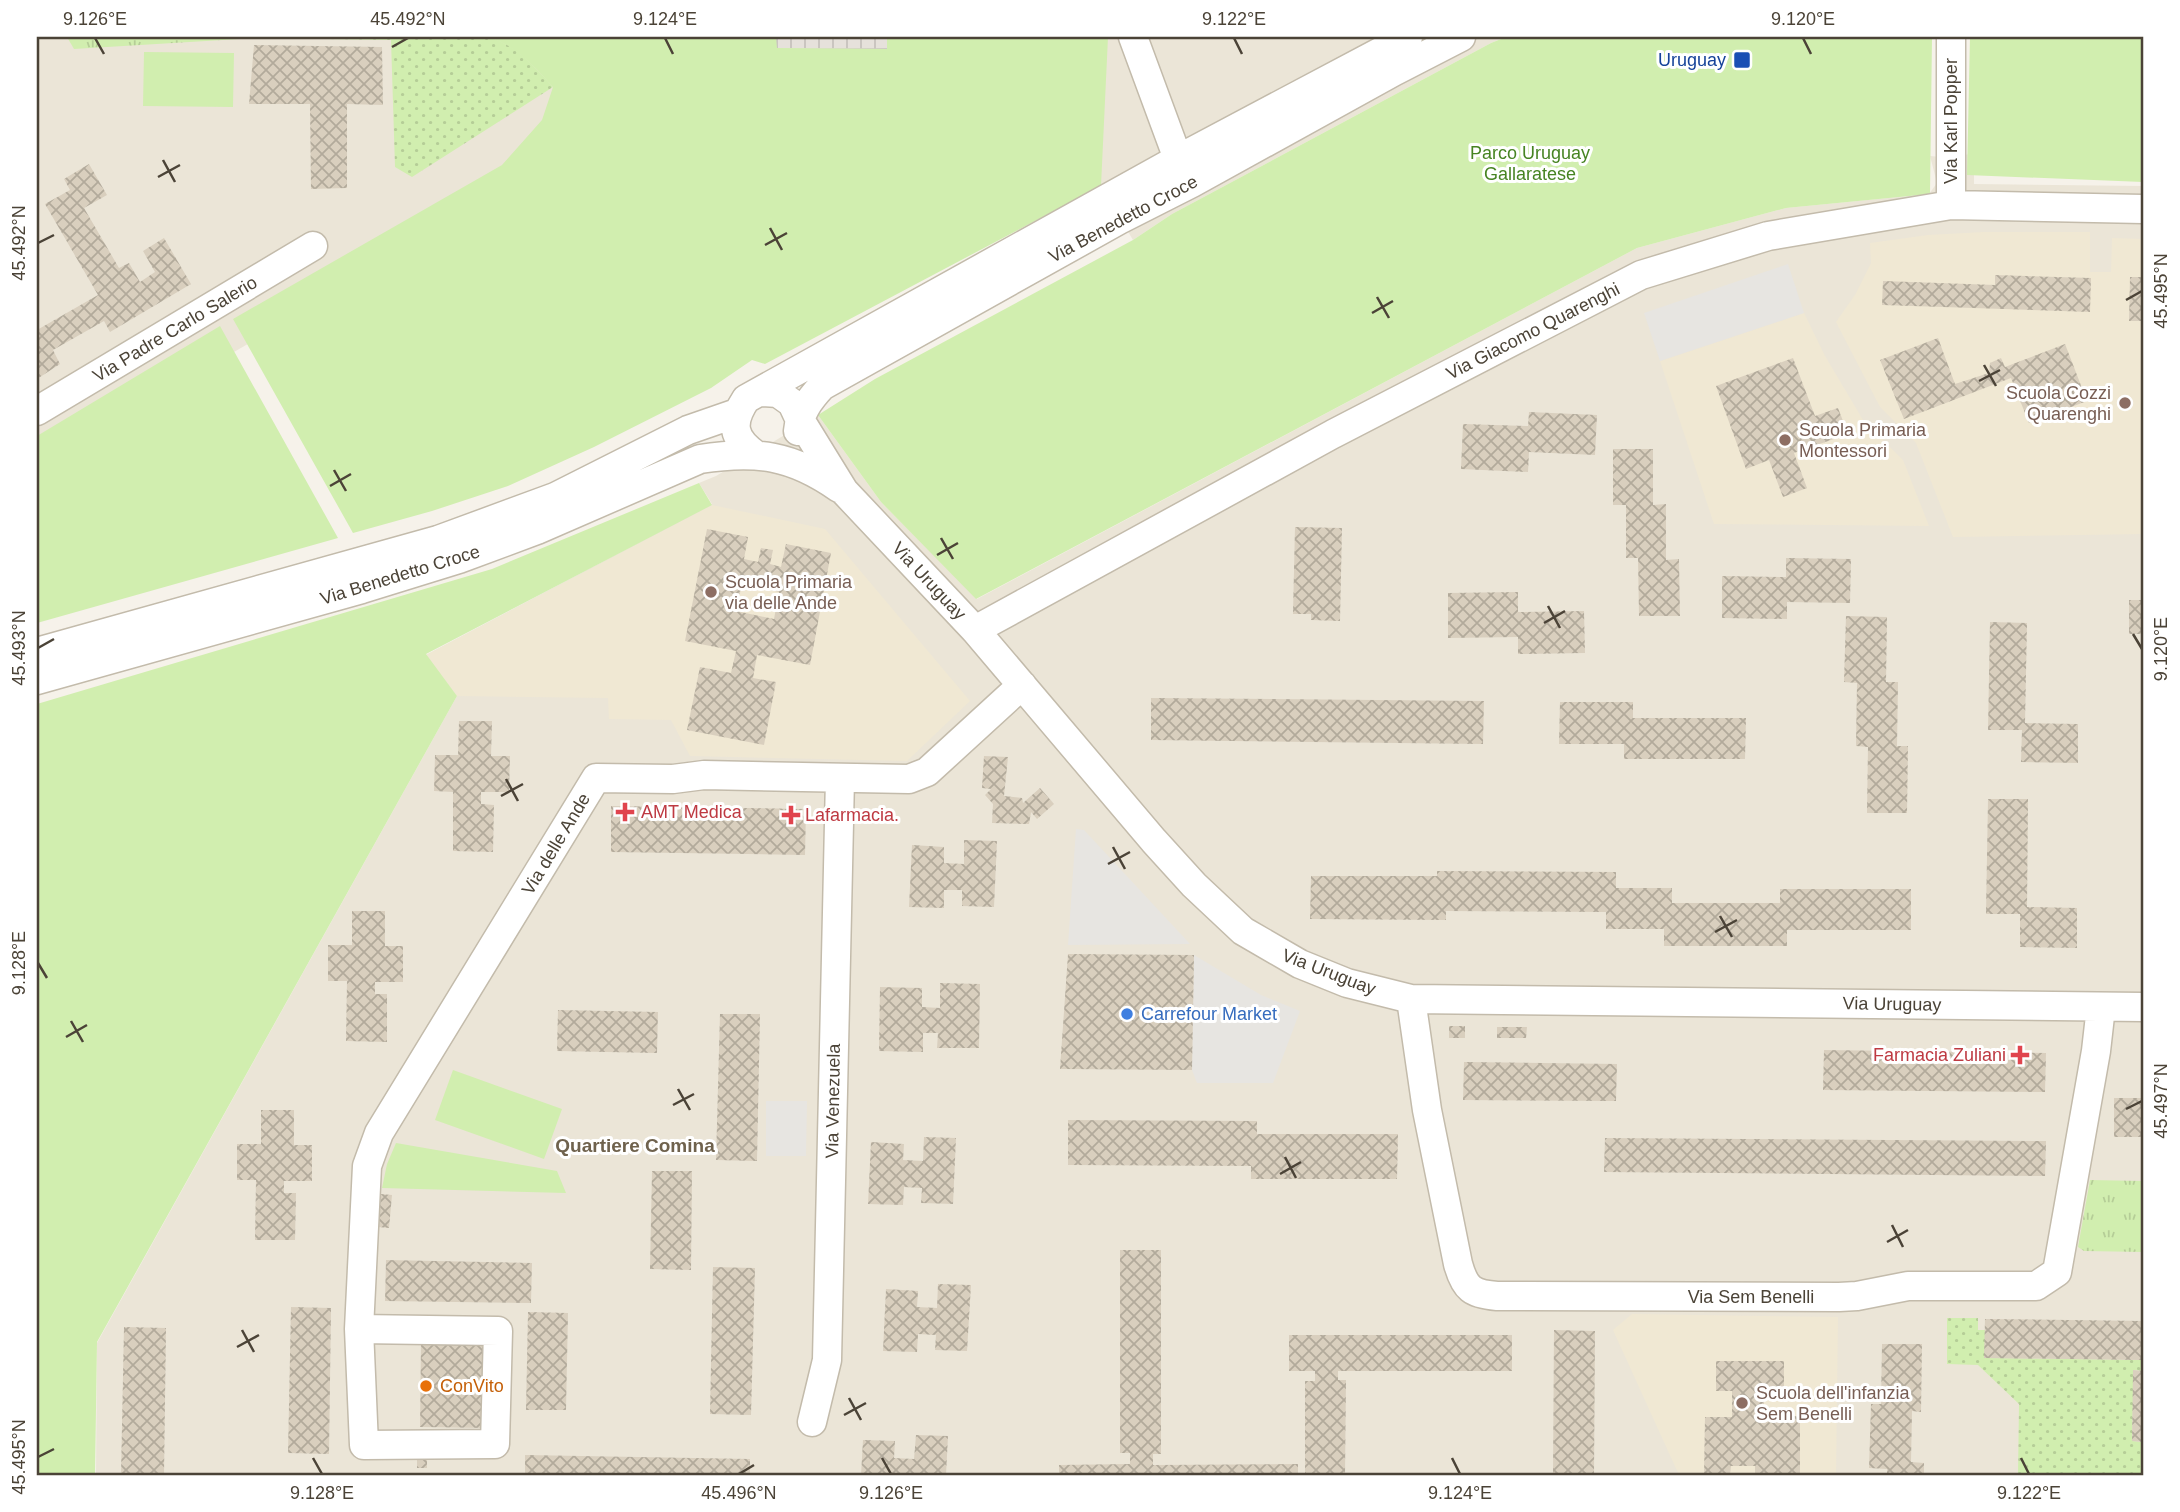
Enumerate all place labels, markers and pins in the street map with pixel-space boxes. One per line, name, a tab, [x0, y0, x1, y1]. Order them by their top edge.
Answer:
place label: Uruguay	[1658, 50, 1726, 70]
marker: Uruguay	[1732, 50, 1752, 70]
place label: Scuola Cozzi Quarenghi	[2006, 383, 2111, 424]
marker: Scuola Cozzi Quarenghi	[2117, 395, 2133, 411]
place label: Scuola Primaria Montessori	[1799, 420, 1927, 461]
marker: Scuola Primaria Montessori	[1777, 432, 1793, 448]
place label: Scuola Primaria via delle Ande	[725, 572, 853, 613]
marker: Scuola Primaria via delle Ande	[703, 584, 719, 600]
marker: AMT Medica	[615, 802, 635, 822]
place label: AMT Medica	[641, 802, 743, 822]
place label: Lafarmacia.	[805, 805, 899, 825]
marker: Lafarmacia.	[783, 807, 799, 823]
place label: Carrefour Market	[1141, 1004, 1277, 1024]
marker: Carrefour Market	[1119, 1006, 1135, 1022]
place label: Farmacia Zuliani	[1873, 1045, 2006, 1065]
marker: Farmacia Zuliani	[2012, 1047, 2028, 1063]
place label: ConVito	[440, 1376, 504, 1396]
marker: ConVito	[418, 1378, 434, 1394]
place label: Scuola dell'infanzia Sem Benelli	[1756, 1383, 1911, 1424]
marker: Scuola dell'infanzia Sem Benelli	[1734, 1395, 1750, 1411]

